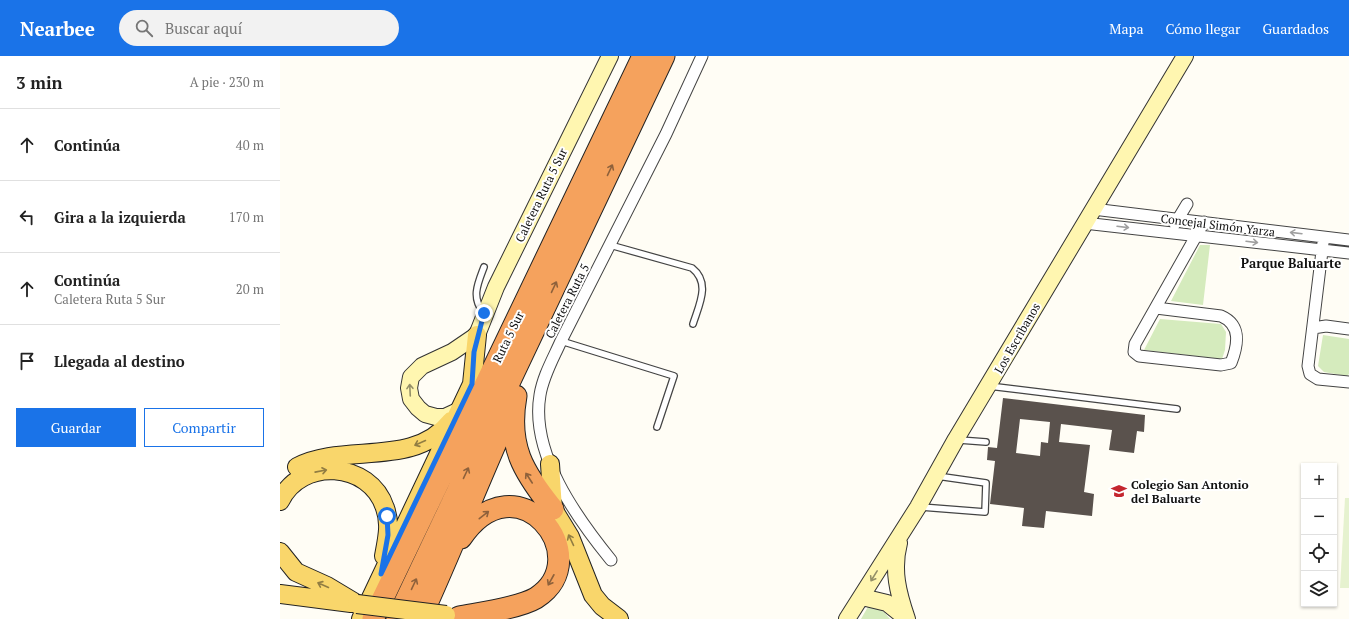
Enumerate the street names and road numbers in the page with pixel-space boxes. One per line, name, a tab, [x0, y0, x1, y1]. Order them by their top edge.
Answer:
street label: Caletera Ruta 5 Sur	[512, 145, 570, 244]
street label: Concejal Simón Yarza	[1160, 211, 1276, 239]
street label: Caletera Ruta 5	[542, 261, 592, 341]
street label: Los Escribanos	[991, 300, 1043, 376]
street label: Ruta 5 Sur	[489, 309, 527, 365]

